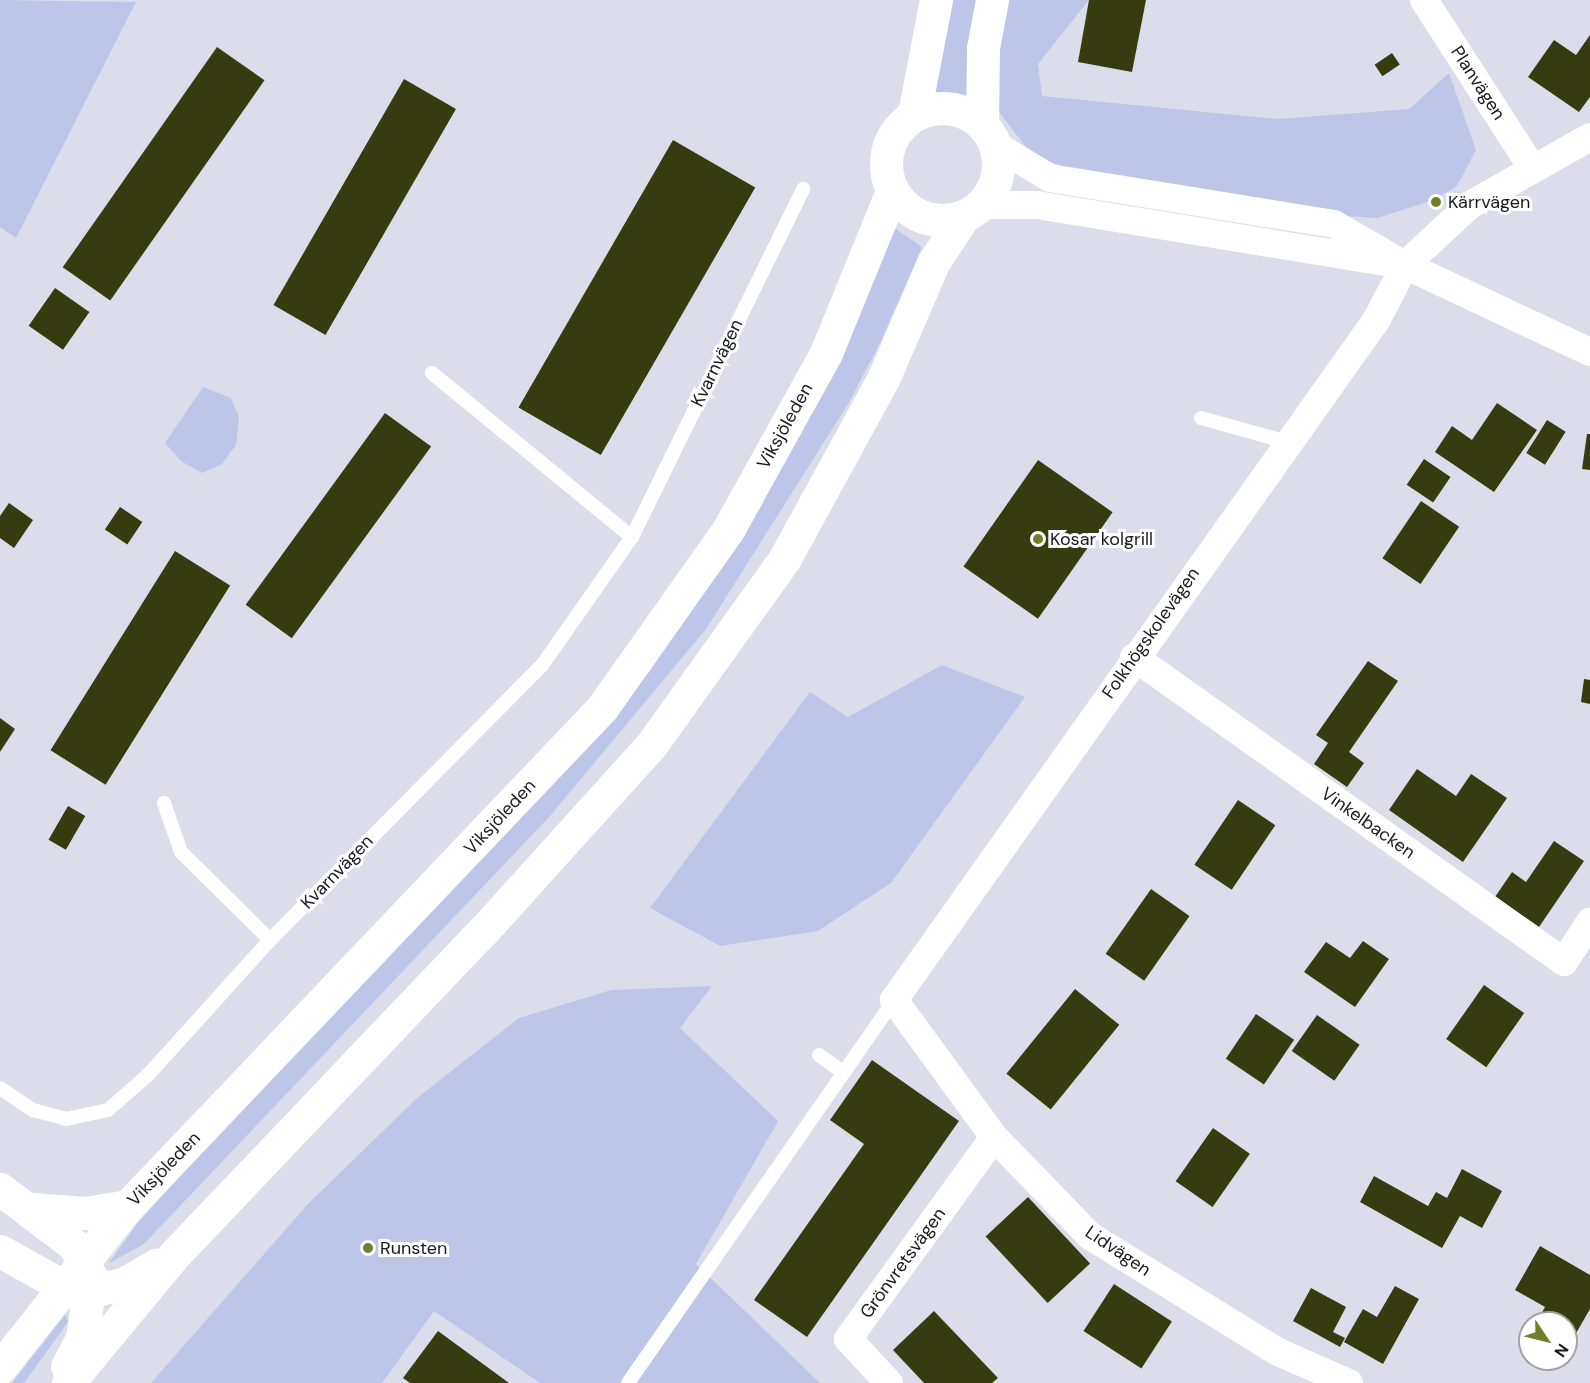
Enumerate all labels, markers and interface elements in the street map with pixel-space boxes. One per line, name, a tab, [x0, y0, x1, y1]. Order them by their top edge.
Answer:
street label: Planvägen	[1446, 42, 1510, 124]
place label: Kärrvägen	[1448, 191, 1530, 213]
marker: Kärrvägen	[1429, 195, 1443, 209]
street label: Kvarnvägen	[687, 316, 747, 410]
street label: Viksjöleden	[753, 379, 817, 473]
place label: Kosar kolgrill	[1050, 528, 1153, 550]
marker: Kosar kolgrill	[1031, 532, 1045, 546]
street label: Folkhögskolevägen	[1098, 563, 1204, 703]
street label: Viksjöleden	[460, 775, 540, 859]
street label: Vinkelbacken	[1317, 783, 1419, 863]
street label: Kvarnvägen	[296, 830, 378, 914]
street label: Viksjöleden	[123, 1127, 205, 1211]
street label: Grönvretsvägen	[856, 1204, 950, 1322]
street label: Lidvägen	[1081, 1221, 1155, 1281]
place label: Runsten	[380, 1237, 447, 1259]
marker: Runsten	[361, 1241, 375, 1255]
north arrow	[1518, 1311, 1578, 1371]
text: N	[1550, 1340, 1573, 1361]

